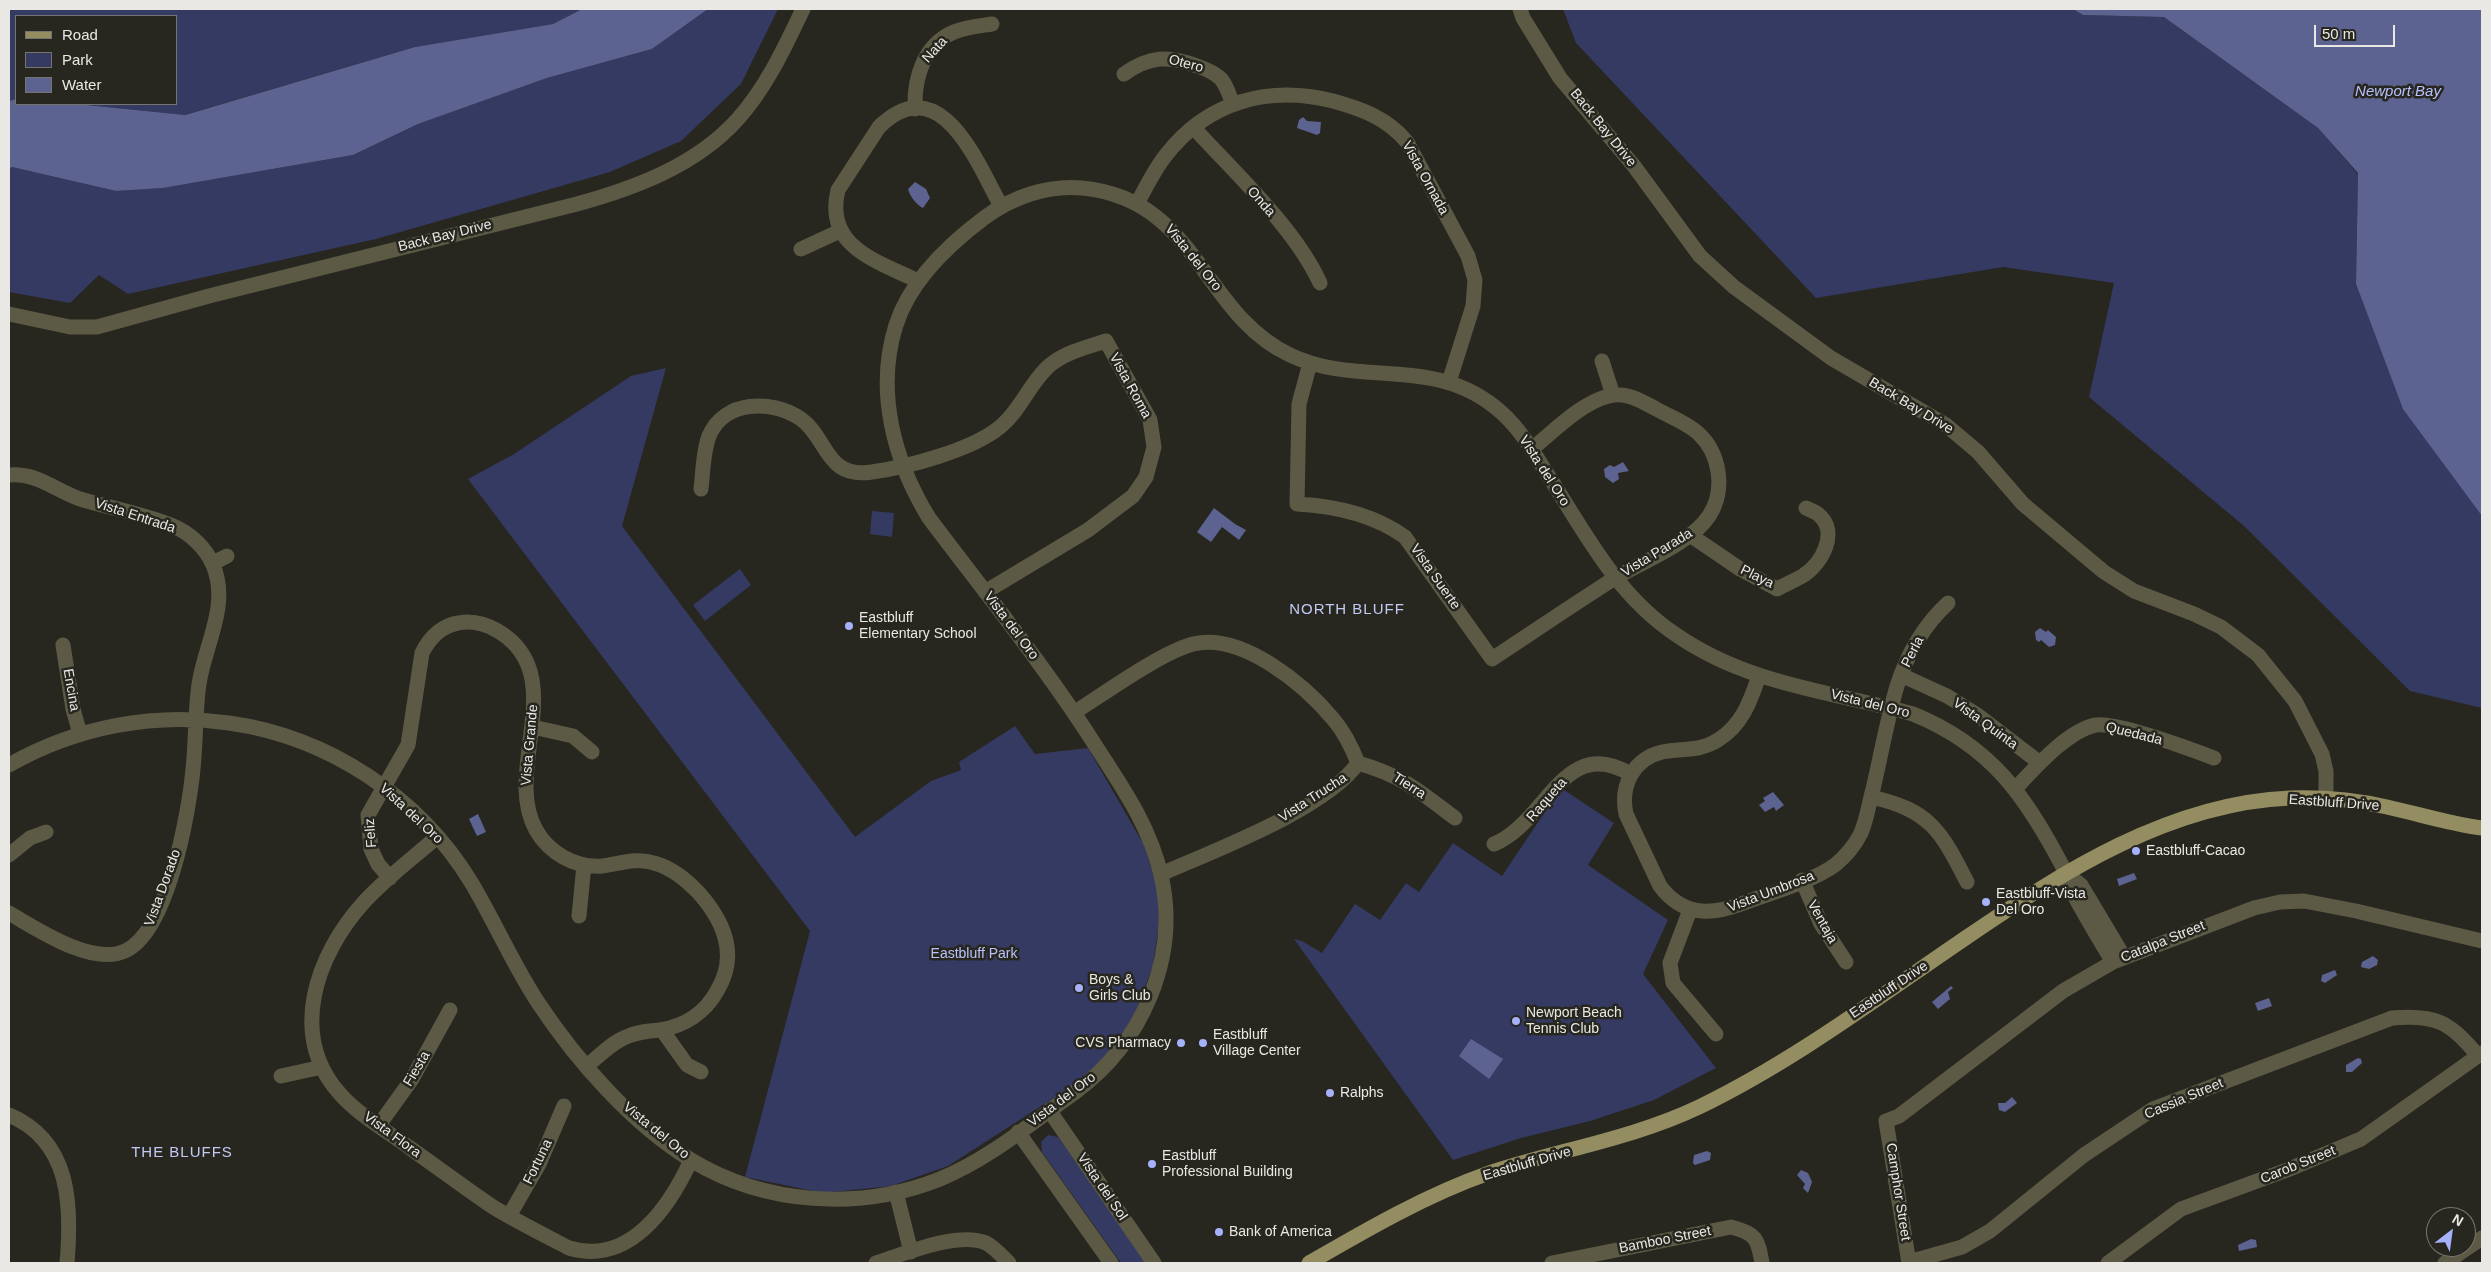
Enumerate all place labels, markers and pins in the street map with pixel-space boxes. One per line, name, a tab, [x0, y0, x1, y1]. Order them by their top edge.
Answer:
place label: Eastbluff Elementary School	[859, 610, 977, 642]
marker: Eastbluff Elementary School	[843, 620, 855, 632]
place label: Eastbluff-Cacao	[2146, 843, 2245, 859]
marker: Eastbluff-Cacao	[2130, 845, 2142, 857]
place label: Eastbluff-Vista Del Oro	[1996, 886, 2086, 919]
marker: Eastbluff-Vista Del Oro	[1980, 896, 1992, 908]
place label: Boys & Girls Club	[1089, 972, 1150, 1004]
marker: Boys & Girls Club	[1073, 982, 1085, 994]
place label: Newport Beach Tennis Club	[1526, 1005, 1622, 1038]
marker: Newport Beach Tennis Club	[1510, 1015, 1522, 1027]
place label: Eastbluff Village Center	[1213, 1027, 1301, 1060]
place label: CVS Pharmacy	[1075, 1035, 1171, 1051]
marker: CVS Pharmacy	[1175, 1037, 1187, 1049]
marker: Eastbluff Village Center	[1197, 1037, 1209, 1049]
place label: Ralphs	[1340, 1085, 1384, 1101]
marker: Ralphs	[1324, 1087, 1336, 1099]
place label: Eastbluff Professional Building	[1162, 1148, 1293, 1180]
marker: Eastbluff Professional Building	[1146, 1158, 1158, 1170]
place label: Bank of America	[1229, 1224, 1332, 1240]
marker: Bank of America	[1213, 1226, 1225, 1238]

